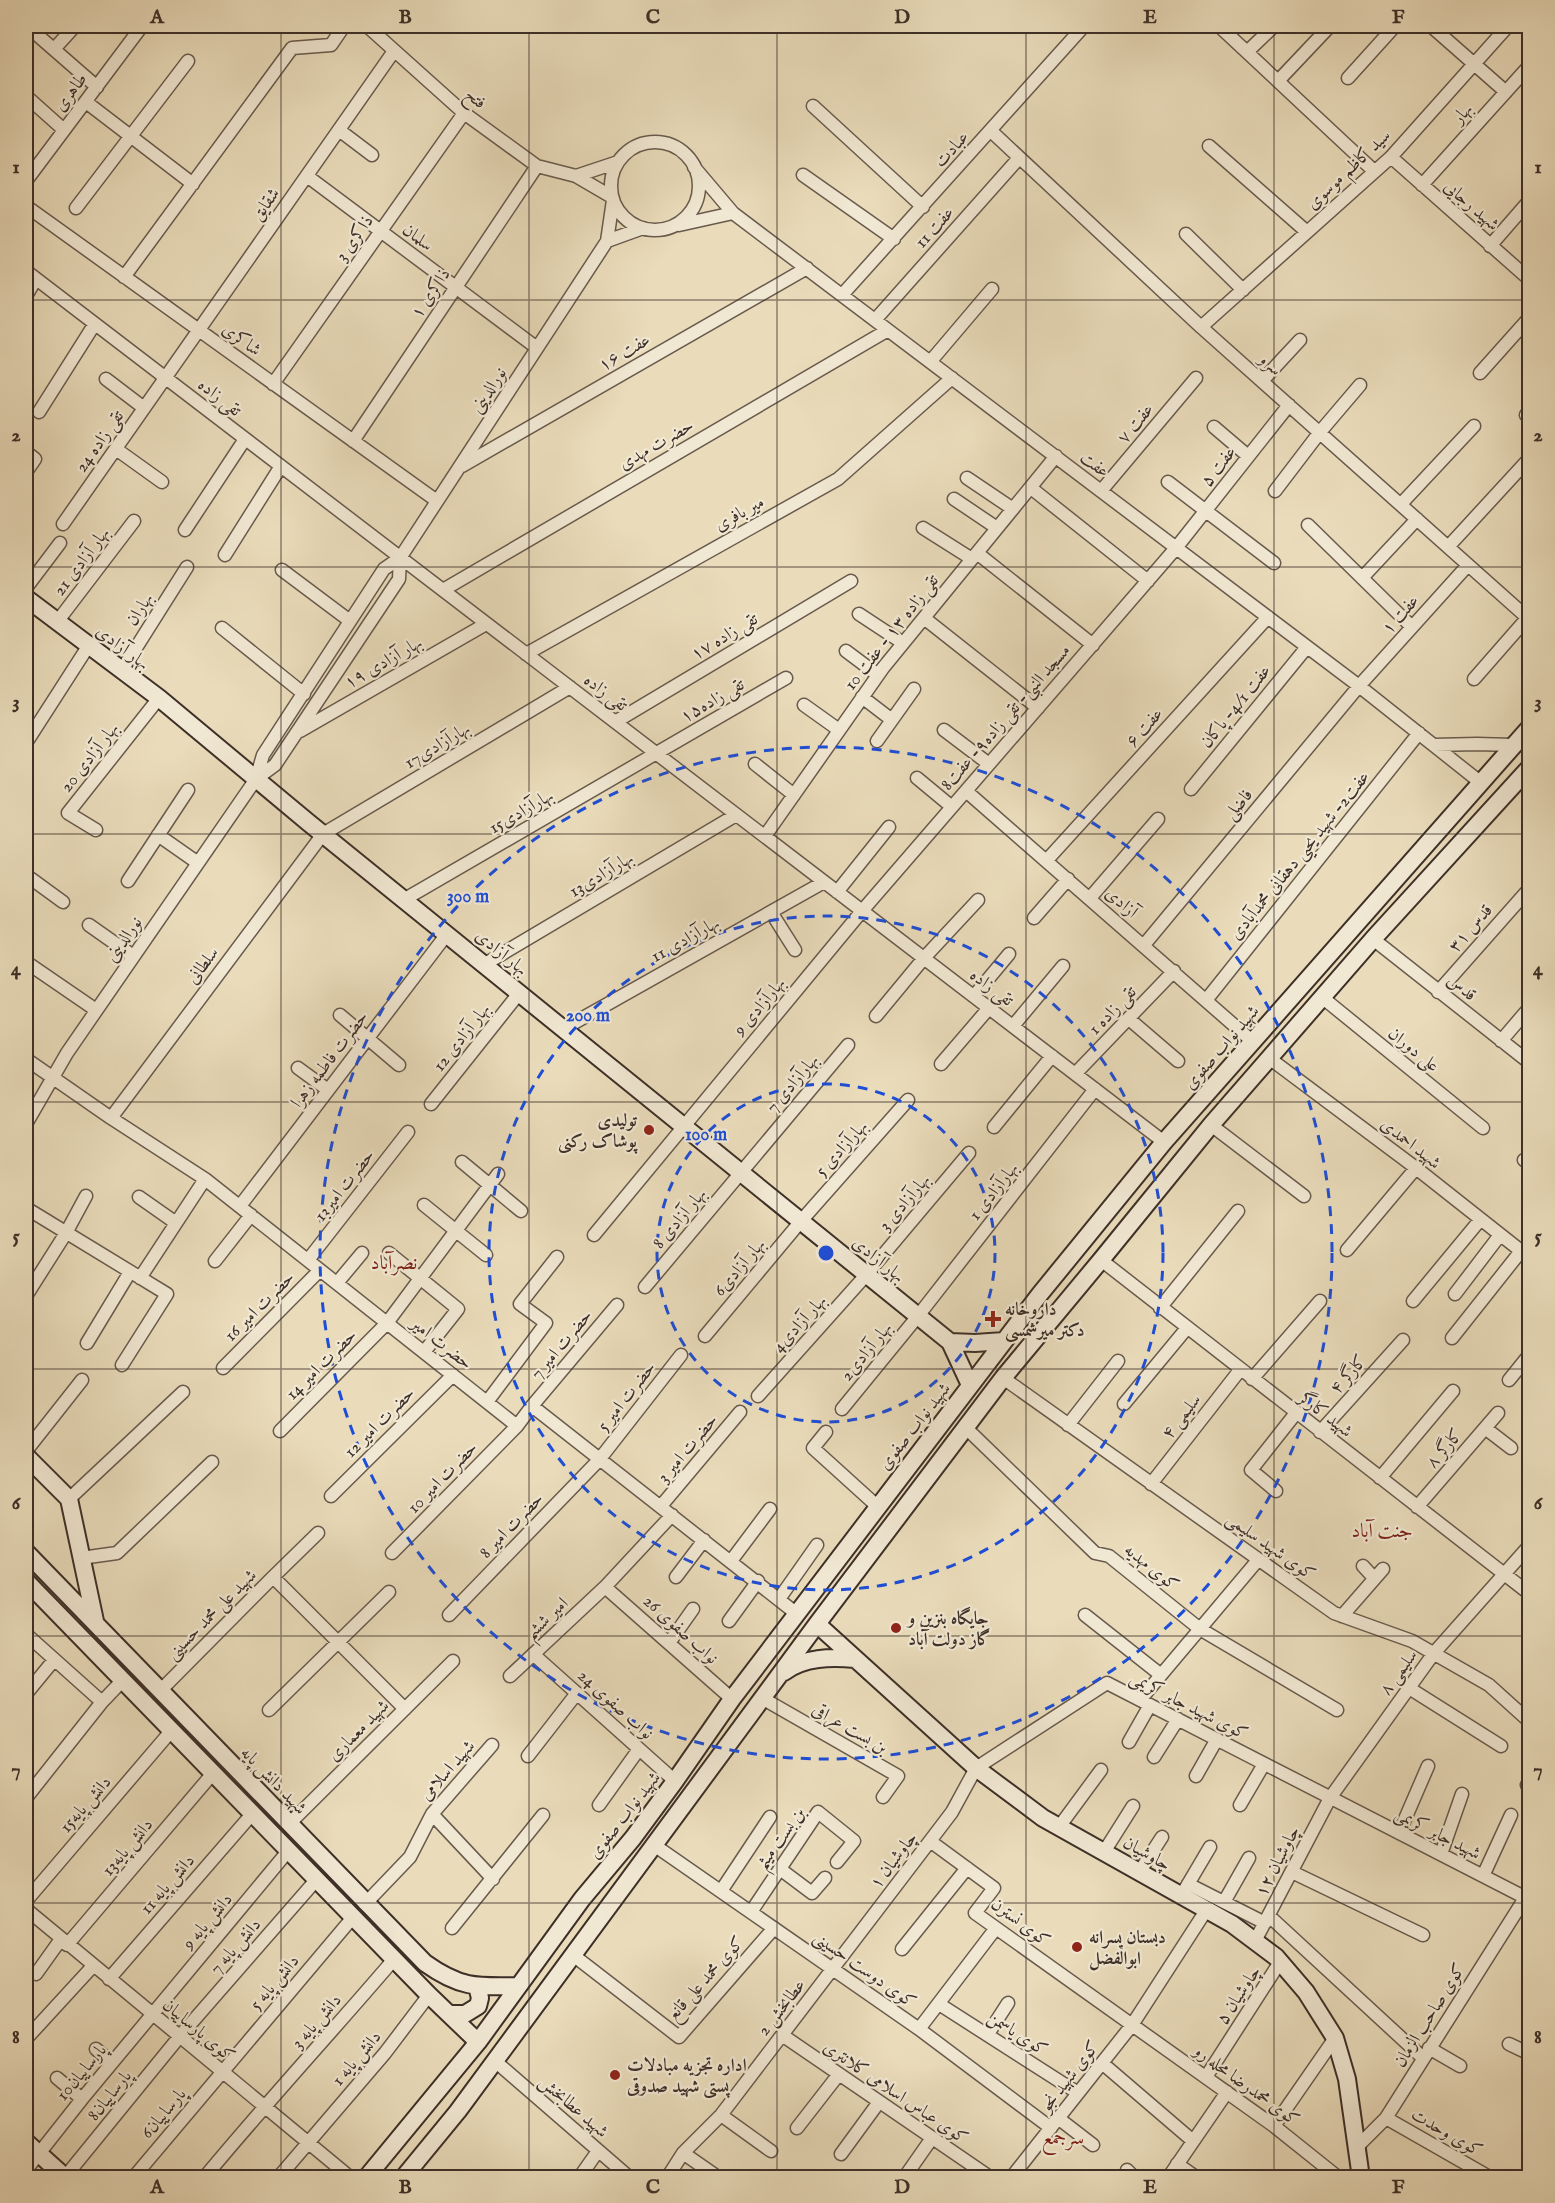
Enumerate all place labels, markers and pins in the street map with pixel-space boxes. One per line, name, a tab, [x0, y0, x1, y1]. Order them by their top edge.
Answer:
place label: تولیدی پوشاک رکنی	[558, 1110, 639, 1154]
marker: تولیدی پوشاک رکنی	[642, 1123, 656, 1137]
centre of rings	[816, 1243, 836, 1263]
place label: داروخانه دکتر میرشمسی	[1005, 1299, 1085, 1343]
marker: داروخانه دکتر میرشمسی	[986, 1312, 1000, 1326]
place label: جایگاه بنزین و گاز دولت آباد	[906, 1606, 991, 1652]
marker: جایگاه بنزین و گاز دولت آباد	[889, 1621, 903, 1635]
place label: دبستان پسرانه ابوالفضل	[1089, 1927, 1166, 1971]
marker: دبستان پسرانه ابوالفضل	[1070, 1940, 1084, 1954]
place label: اداره تجزیه مبادلات پستی شهید صدوقی	[626, 2055, 747, 2099]
marker: اداره تجزیه مبادلات پستی شهید صدوقی	[608, 2068, 622, 2082]

